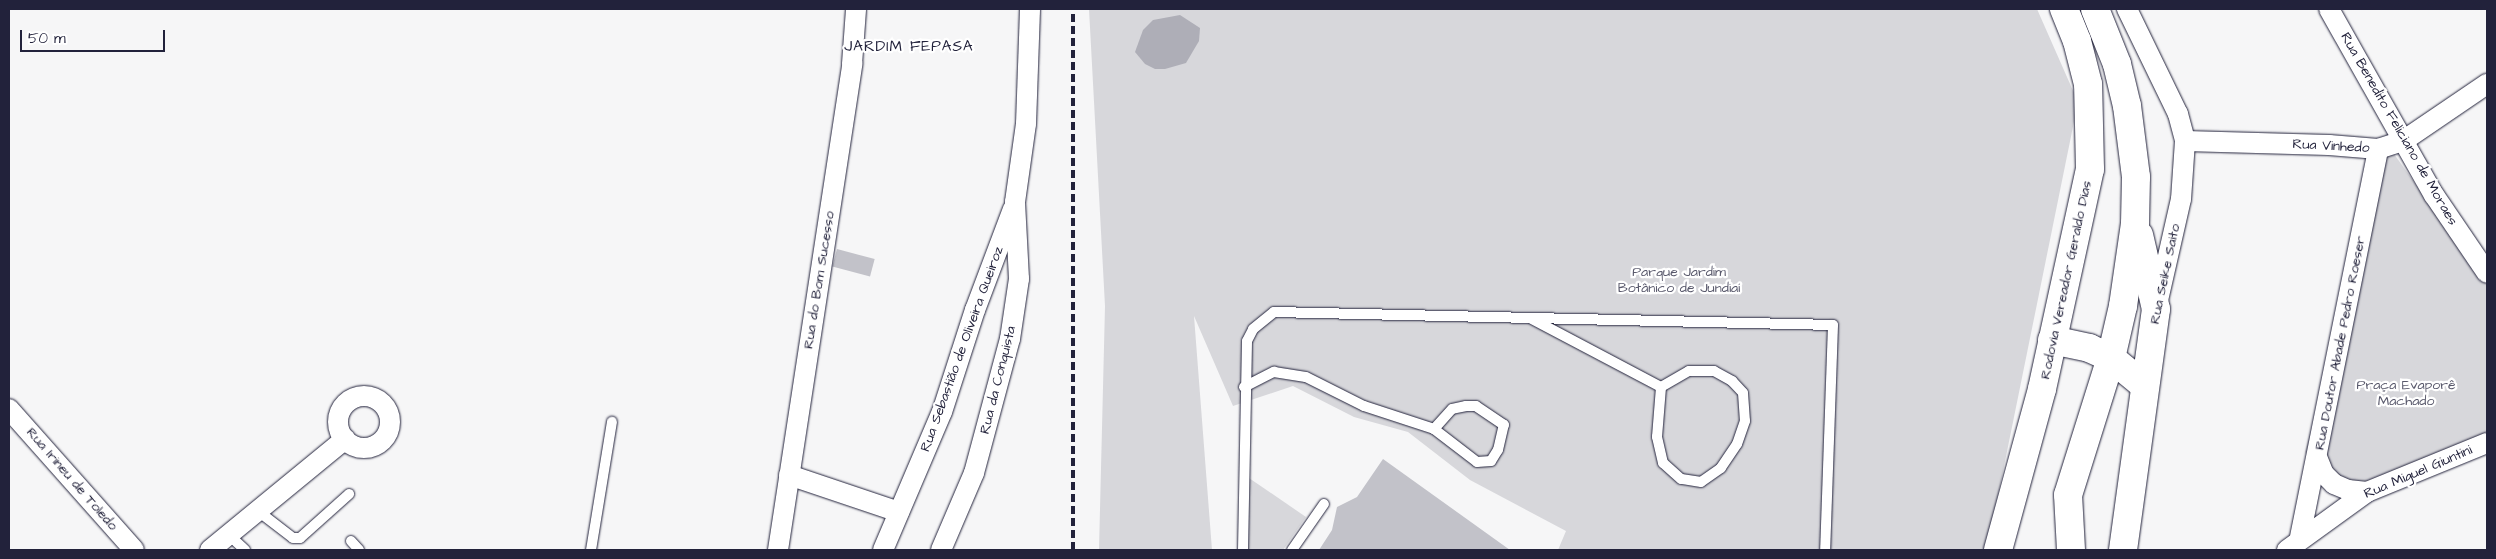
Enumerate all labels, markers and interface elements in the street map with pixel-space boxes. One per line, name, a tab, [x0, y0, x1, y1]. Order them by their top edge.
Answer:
scale bar	[22, 20, 168, 52]
text: 50 m	[28, 28, 66, 49]
street label: Rua Benedito Feliciano de Moraes	[2337, 30, 2461, 228]
district label: JARDIM FEPASA	[843, 38, 975, 56]
street label: Rua Vinhedo	[2292, 136, 2370, 156]
street label: Rodovia Vereador Geraldo Dias	[2037, 179, 2095, 381]
street label: Rua do Bom Sucesso	[800, 210, 838, 350]
street label: Rua Seike Saito	[2146, 222, 2184, 326]
street label: Rua Doutor Abade Pedro Roeser	[2311, 235, 2369, 451]
street label: Rua Sebastião de Oliveira Queiroz	[917, 244, 1007, 454]
park label: Parque Jardim Botânico de Jundiaí	[1618, 264, 1740, 296]
street label: Rua da Conquista	[976, 324, 1020, 436]
park label: Praça Evaporê Machado	[2357, 377, 2455, 410]
street label: Rua Irineu de Toledo	[23, 424, 121, 534]
street label: Rua Miguel Giuntini	[2361, 442, 2475, 502]

